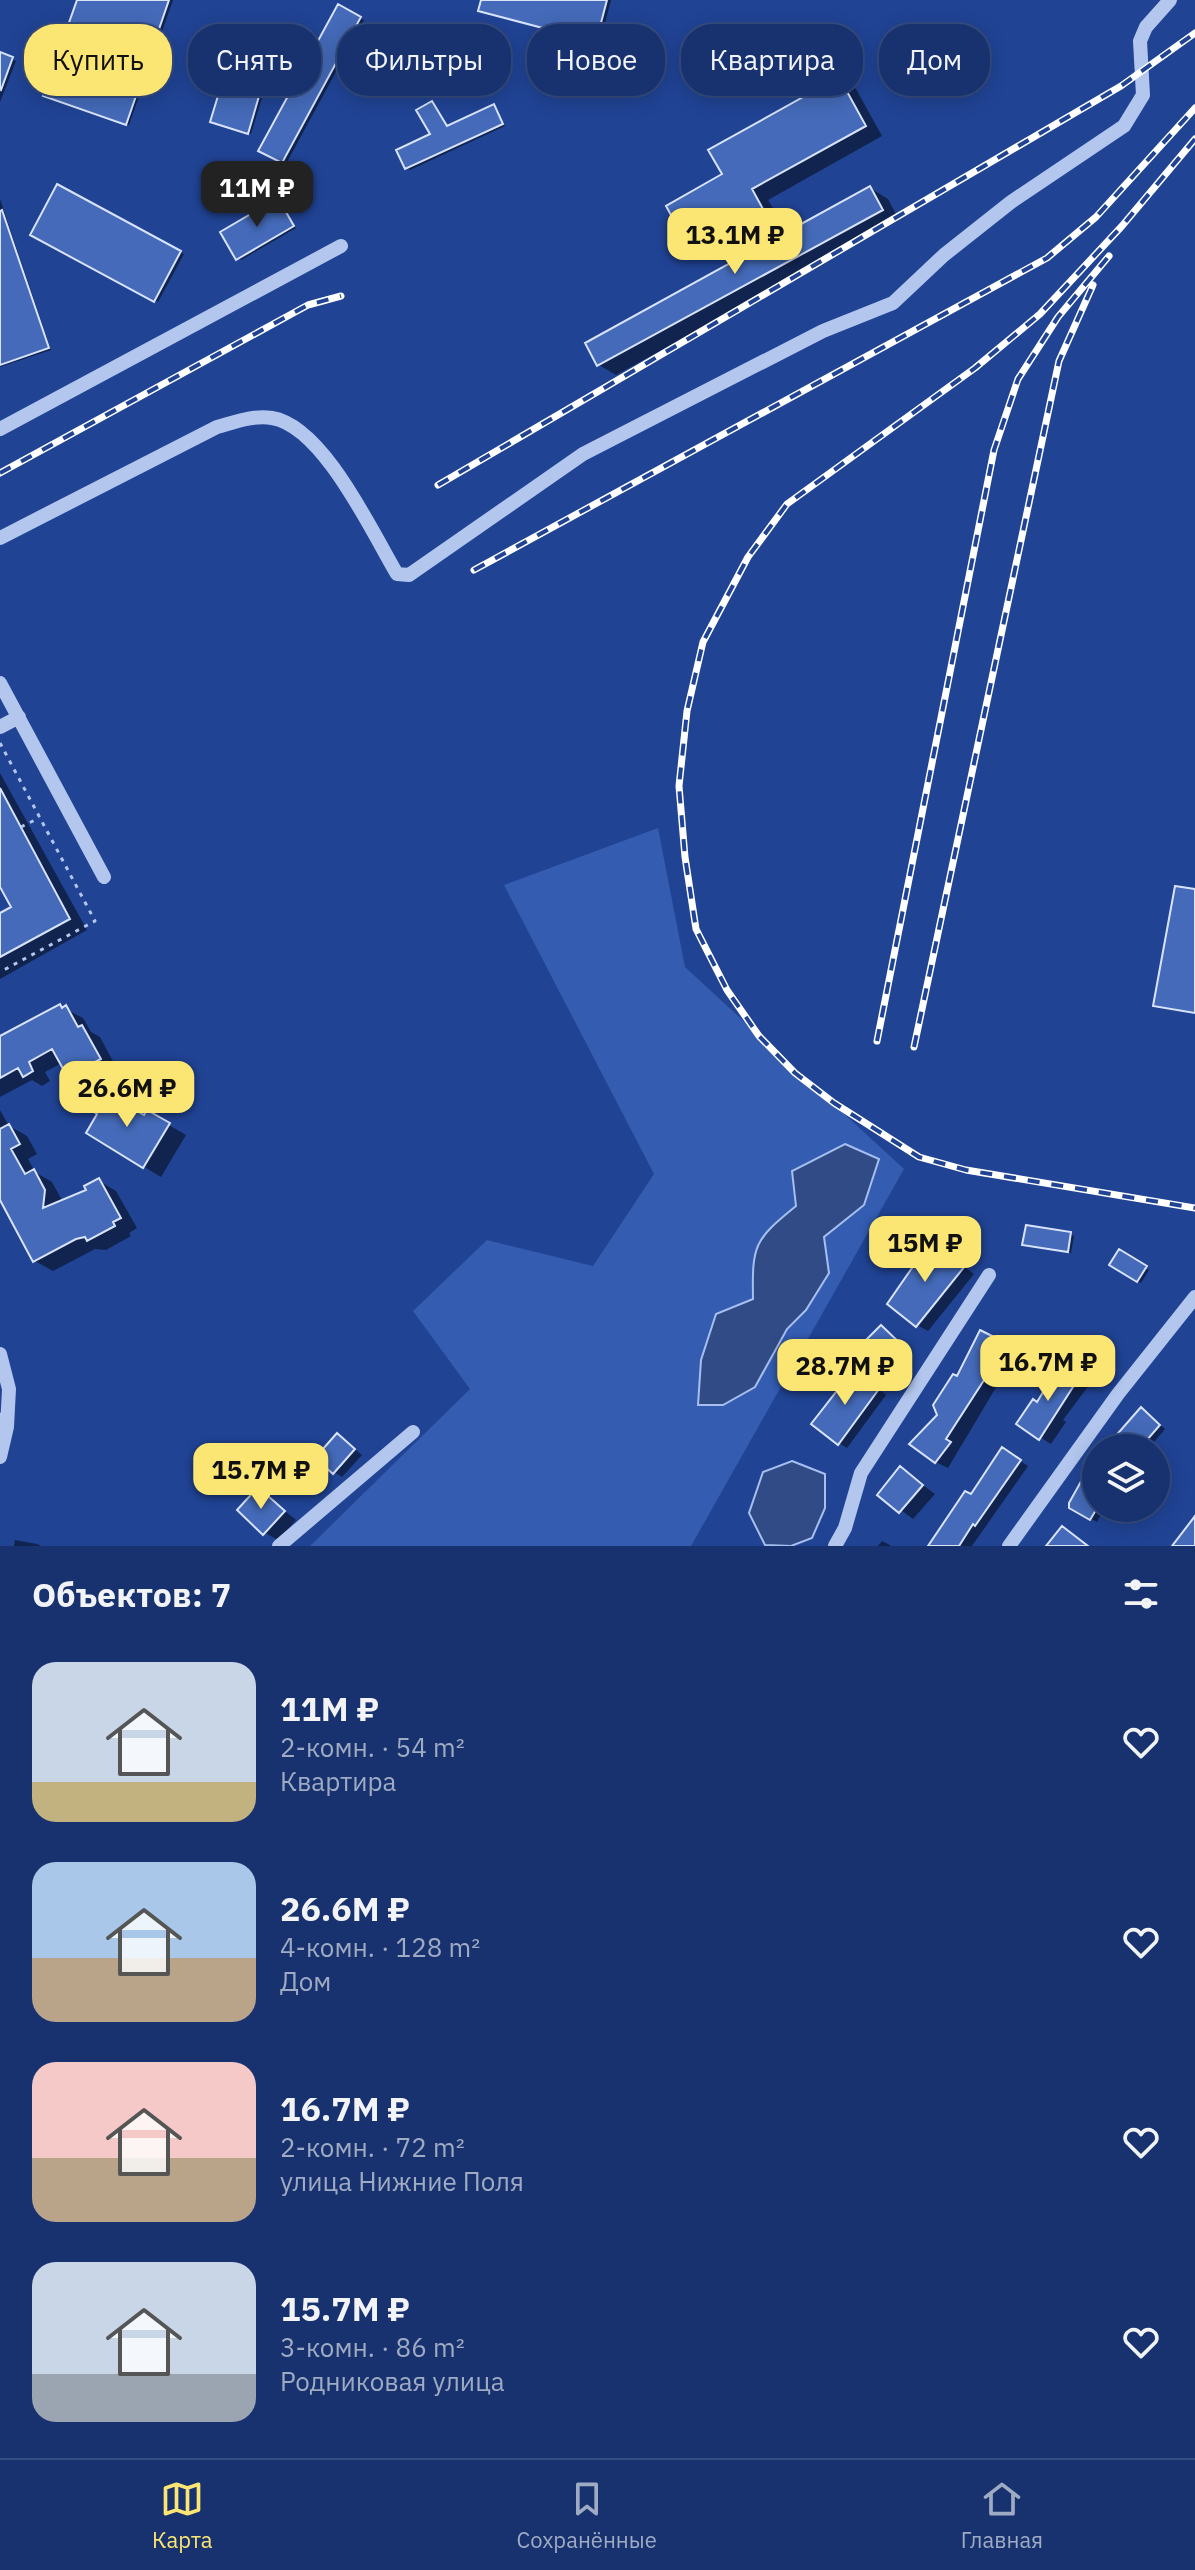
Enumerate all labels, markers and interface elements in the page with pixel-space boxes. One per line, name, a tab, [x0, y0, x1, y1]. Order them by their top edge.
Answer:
chip: Купить	[24, 24, 172, 96]
chip: Снять	[188, 24, 321, 96]
chip: Фильтры	[337, 24, 511, 96]
chip: Новое	[527, 24, 665, 96]
chip: Квартира	[681, 24, 863, 96]
chip: Дом	[879, 24, 990, 96]
pin: 11M ₽	[201, 161, 313, 229]
text: 11M ₽	[219, 170, 295, 204]
pin: 13.1M ₽	[661, 208, 809, 276]
text: 13.1M ₽	[685, 217, 785, 251]
pin: 26.6M ₽	[53, 1061, 201, 1129]
text: 26.6M ₽	[77, 1070, 177, 1104]
pin: 15M ₽	[869, 1216, 981, 1284]
text: 15M ₽	[887, 1225, 963, 1259]
pin: 16.7M ₽	[974, 1335, 1122, 1403]
pin: 28.7M ₽	[771, 1339, 919, 1407]
text: 16.7M ₽	[998, 1344, 1098, 1378]
text: 28.7M ₽	[795, 1348, 895, 1382]
map controls	[1082, 1434, 1170, 1522]
button: layers	[1082, 1434, 1170, 1522]
pin: 15.7M ₽	[187, 1443, 335, 1511]
text: 15.7M ₽	[211, 1452, 311, 1486]
text: Объектов: 7	[32, 1572, 231, 1616]
icon: filters	[1119, 1572, 1163, 1616]
text: 11M ₽	[280, 1686, 379, 1730]
icon: home	[96, 1694, 192, 1790]
icon: heart	[1119, 1720, 1163, 1764]
text: 2-комн. · 54 m²	[280, 1730, 465, 1764]
text: Квартира	[280, 1764, 397, 1798]
text: 26.6M ₽	[280, 1886, 410, 1930]
icon: home	[96, 1894, 192, 1990]
icon: heart	[1119, 1920, 1163, 1964]
text: 4-комн. · 128 m²	[280, 1930, 480, 1964]
text: Дом	[280, 1964, 331, 1998]
text: 16.7M ₽	[280, 2086, 410, 2130]
icon: home	[96, 2094, 192, 2190]
icon: heart	[1119, 2120, 1163, 2164]
text: 2-комн. · 72 m²	[280, 2130, 465, 2164]
text: улица Нижние Поля	[280, 2164, 524, 2198]
text: 15.7M ₽	[280, 2286, 410, 2330]
icon: home	[96, 2294, 192, 2390]
icon: heart	[1119, 2320, 1163, 2364]
text: 3-комн. · 86 m²	[280, 2330, 465, 2364]
text: Родниковая улица	[280, 2364, 505, 2398]
tab: Карта	[152, 2477, 213, 2554]
tab: Сохранённые	[517, 2477, 657, 2554]
tab: Главная	[961, 2477, 1043, 2554]

